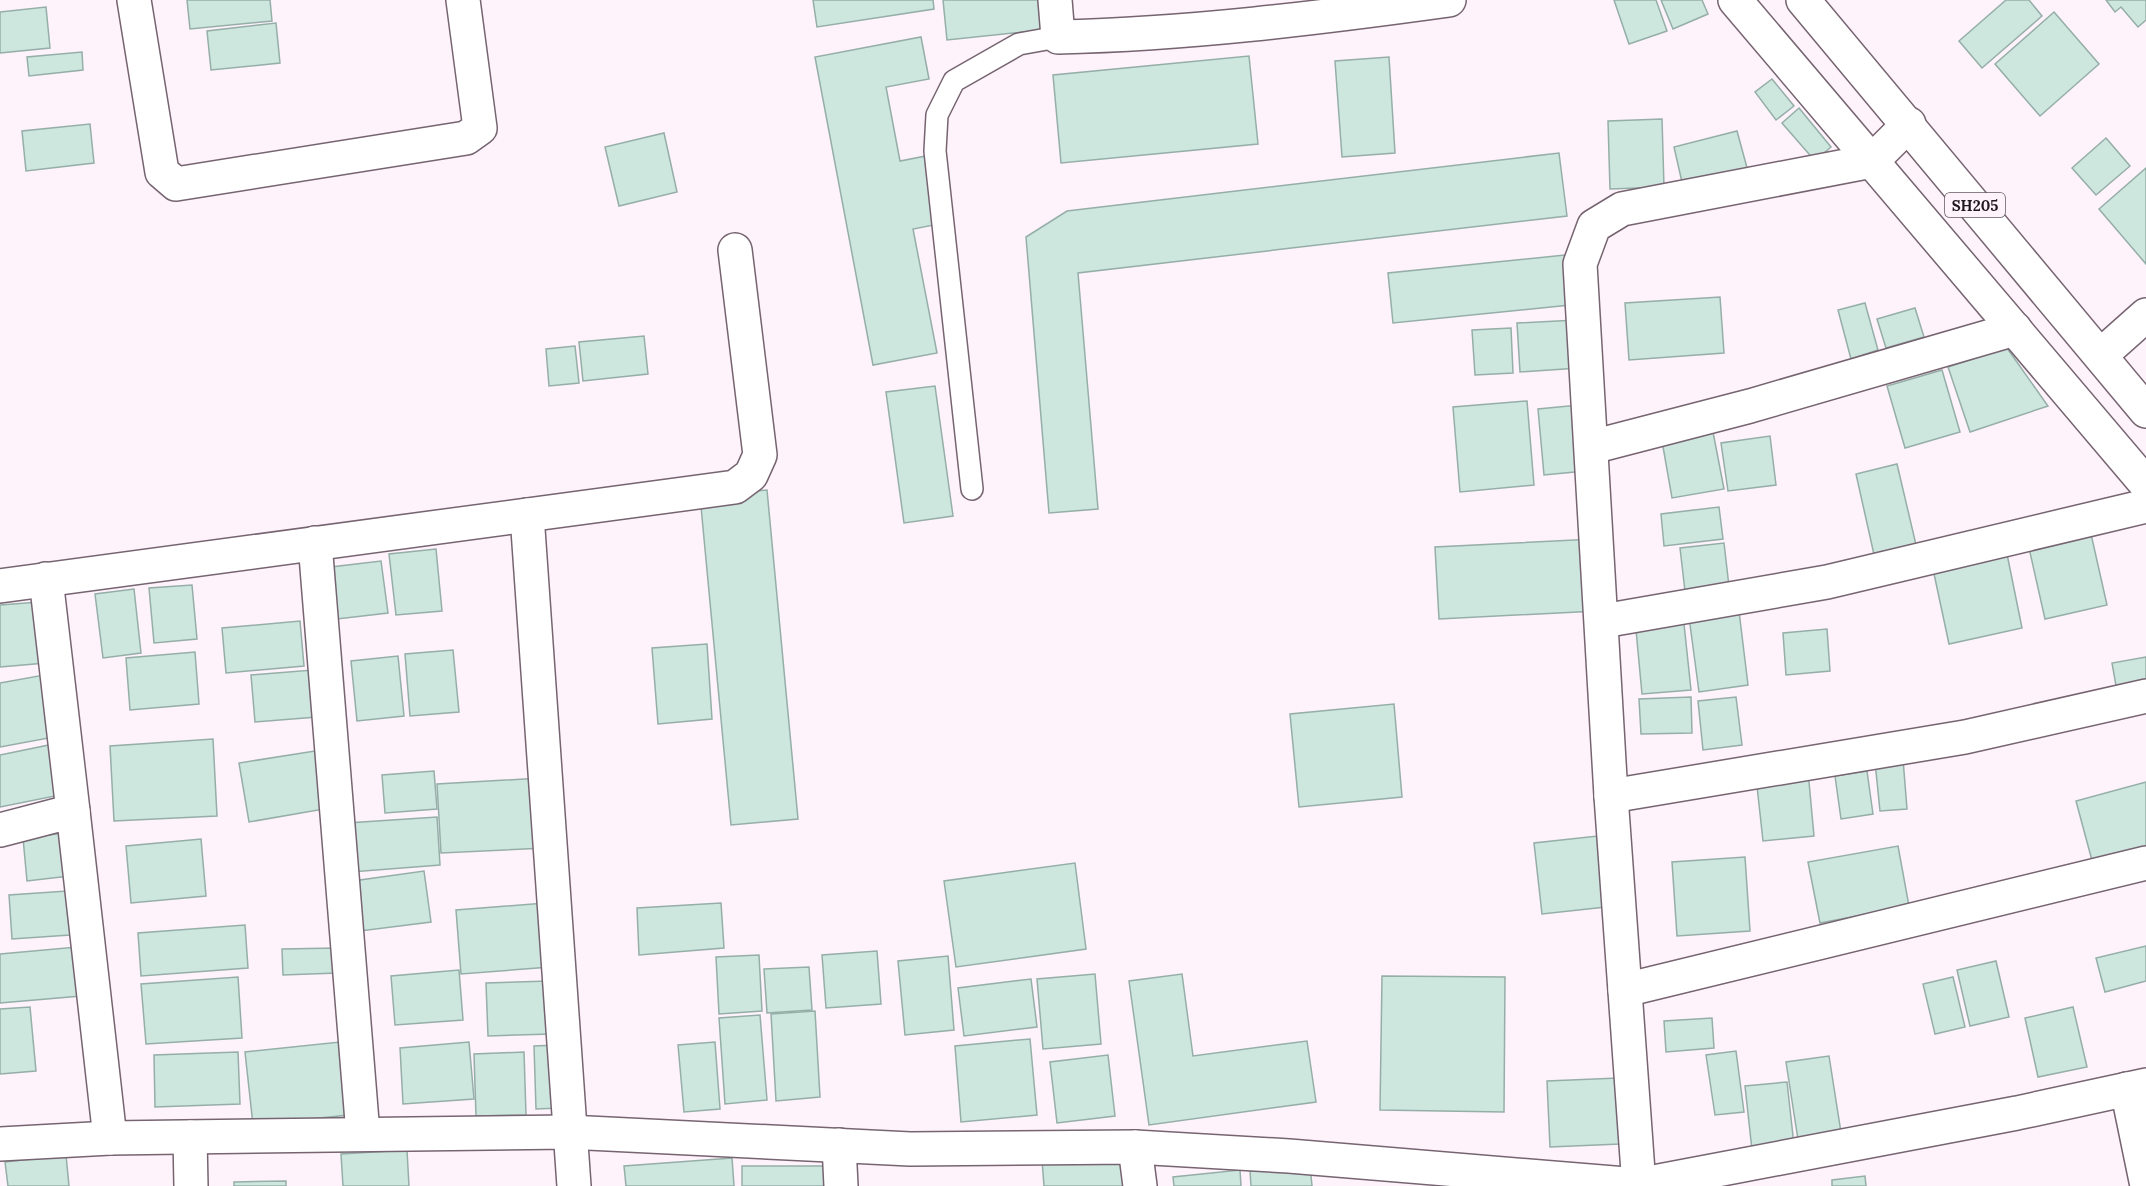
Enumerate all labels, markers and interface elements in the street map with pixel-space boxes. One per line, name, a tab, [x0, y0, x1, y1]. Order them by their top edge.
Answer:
road number: SH205	[1945, 193, 2005, 217]

